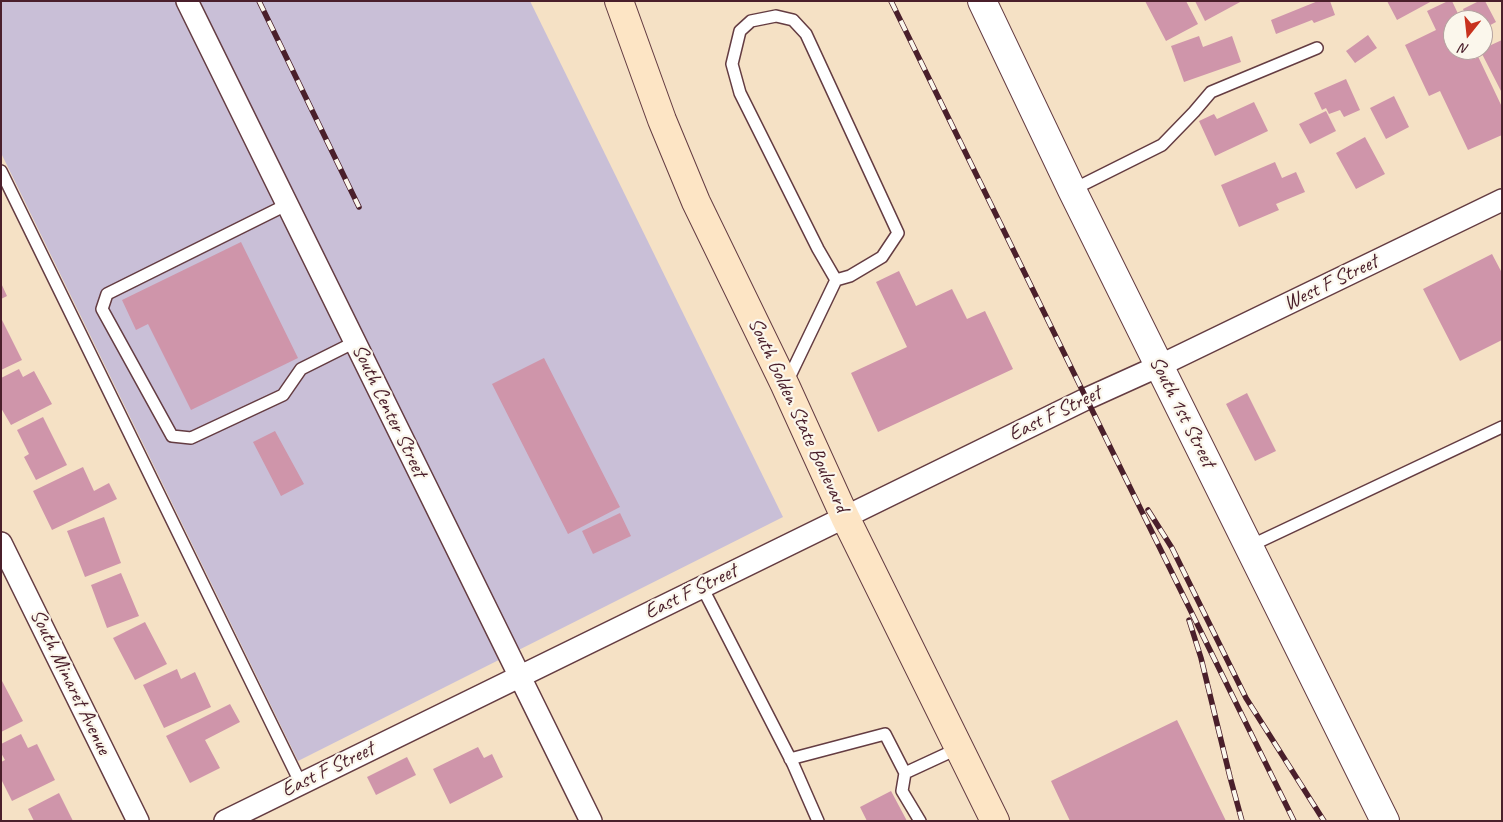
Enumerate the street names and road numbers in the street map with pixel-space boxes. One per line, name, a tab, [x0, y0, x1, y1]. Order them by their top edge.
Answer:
street label: West F Street	[1280, 249, 1382, 317]
street label: South Golden State Boulevard	[742, 314, 854, 516]
street label: South Center Street	[346, 340, 432, 482]
street label: South 1st Street	[1143, 352, 1221, 472]
street label: East F Street	[1005, 381, 1105, 447]
street label: East F Street	[641, 559, 741, 625]
street label: South Minaret Avenue	[24, 605, 116, 759]
street label: East F Street	[278, 737, 378, 803]

